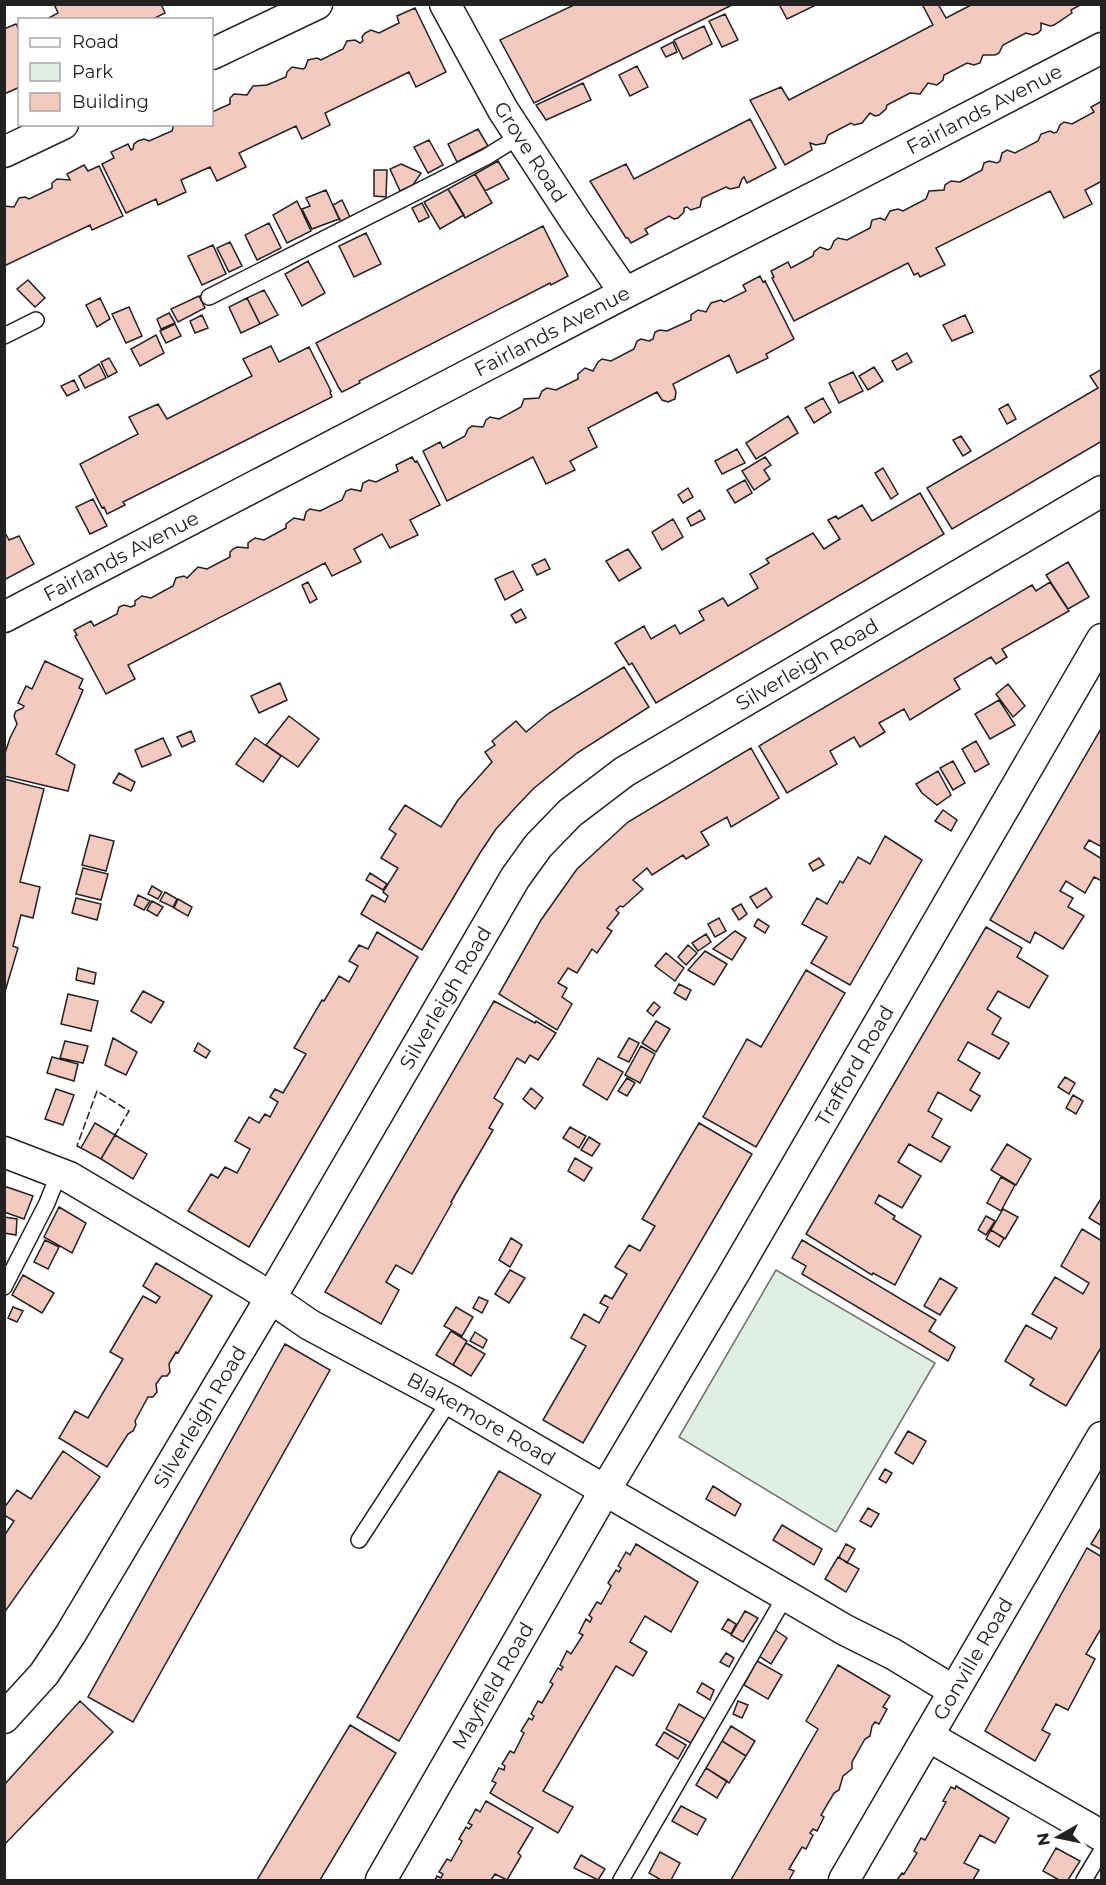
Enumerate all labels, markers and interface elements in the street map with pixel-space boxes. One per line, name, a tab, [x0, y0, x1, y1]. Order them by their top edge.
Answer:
legend	[18, 18, 213, 126]
text: Road	[72, 31, 119, 53]
street label: Fairlands Avenue	[902, 59, 1066, 159]
text: Park	[72, 61, 113, 83]
text: Building	[72, 91, 149, 113]
street label: Grove Road	[489, 97, 572, 207]
street label: Fairlands Avenue	[470, 281, 634, 382]
street label: Fairlands Avenue	[39, 505, 203, 606]
street label: Silverleigh Road	[731, 613, 883, 716]
street label: Silverleigh Road	[394, 922, 496, 1073]
street label: Trafford Road	[810, 1001, 899, 1130]
street label: Silverleigh Road	[148, 1342, 251, 1492]
street label: Blakemore Road	[403, 1367, 560, 1471]
street label: Gonville Road	[928, 1593, 1018, 1724]
street label: Mayfield Road	[447, 1618, 538, 1753]
north arrow	[1028, 1807, 1088, 1867]
text: N	[1033, 1831, 1054, 1847]

